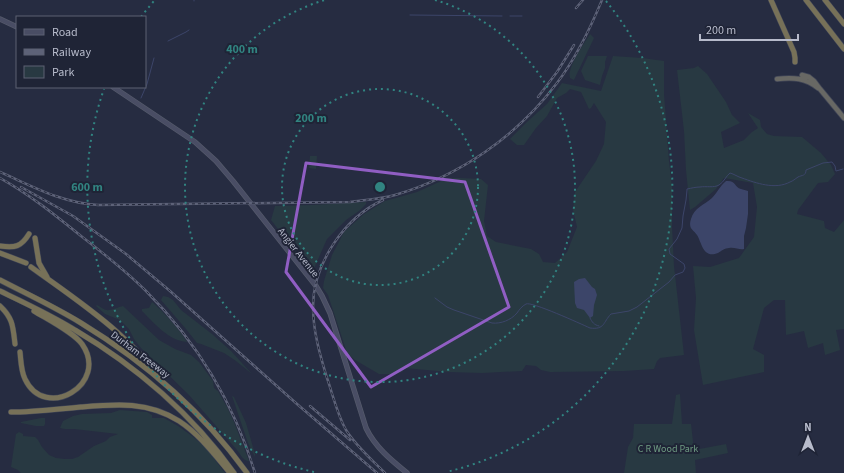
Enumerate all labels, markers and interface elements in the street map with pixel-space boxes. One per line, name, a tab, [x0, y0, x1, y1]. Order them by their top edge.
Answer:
legend	[16, 16, 146, 88]
scale bar	[700, 16, 798, 42]
text: 200 m	[706, 22, 736, 39]
text: Road	[52, 24, 78, 41]
text: 400 m	[226, 41, 258, 58]
text: Railway	[52, 44, 91, 61]
text: Park	[52, 64, 74, 81]
text: 200 m	[295, 110, 327, 127]
text: 600 m	[71, 179, 103, 196]
centre of rings	[373, 180, 387, 194]
street label: Angier Avenue	[274, 225, 322, 280]
street label: Durham Freeway	[108, 328, 173, 382]
north arrow	[788, 417, 828, 457]
text: N	[804, 420, 812, 435]
park label: C R Wood Park	[638, 442, 698, 456]

